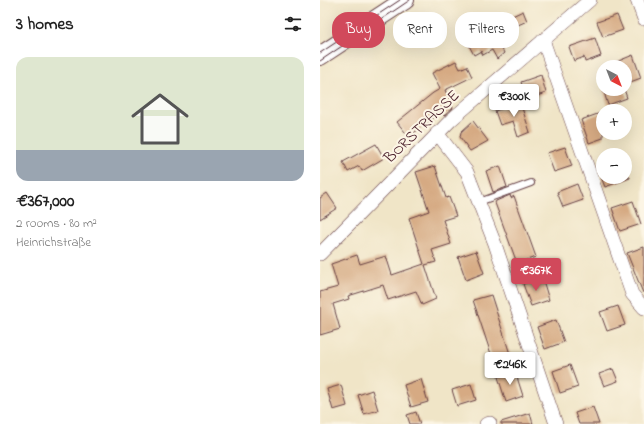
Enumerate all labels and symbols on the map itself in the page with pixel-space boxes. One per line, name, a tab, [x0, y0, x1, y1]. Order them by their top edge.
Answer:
north arrow	[596, 60, 632, 96]
street label: BORSTRASSE	[378, 84, 465, 170]
pin: €300K	[486, 84, 542, 118]
pin: €367K	[508, 258, 564, 292]
pin: €246K	[482, 352, 538, 386]

